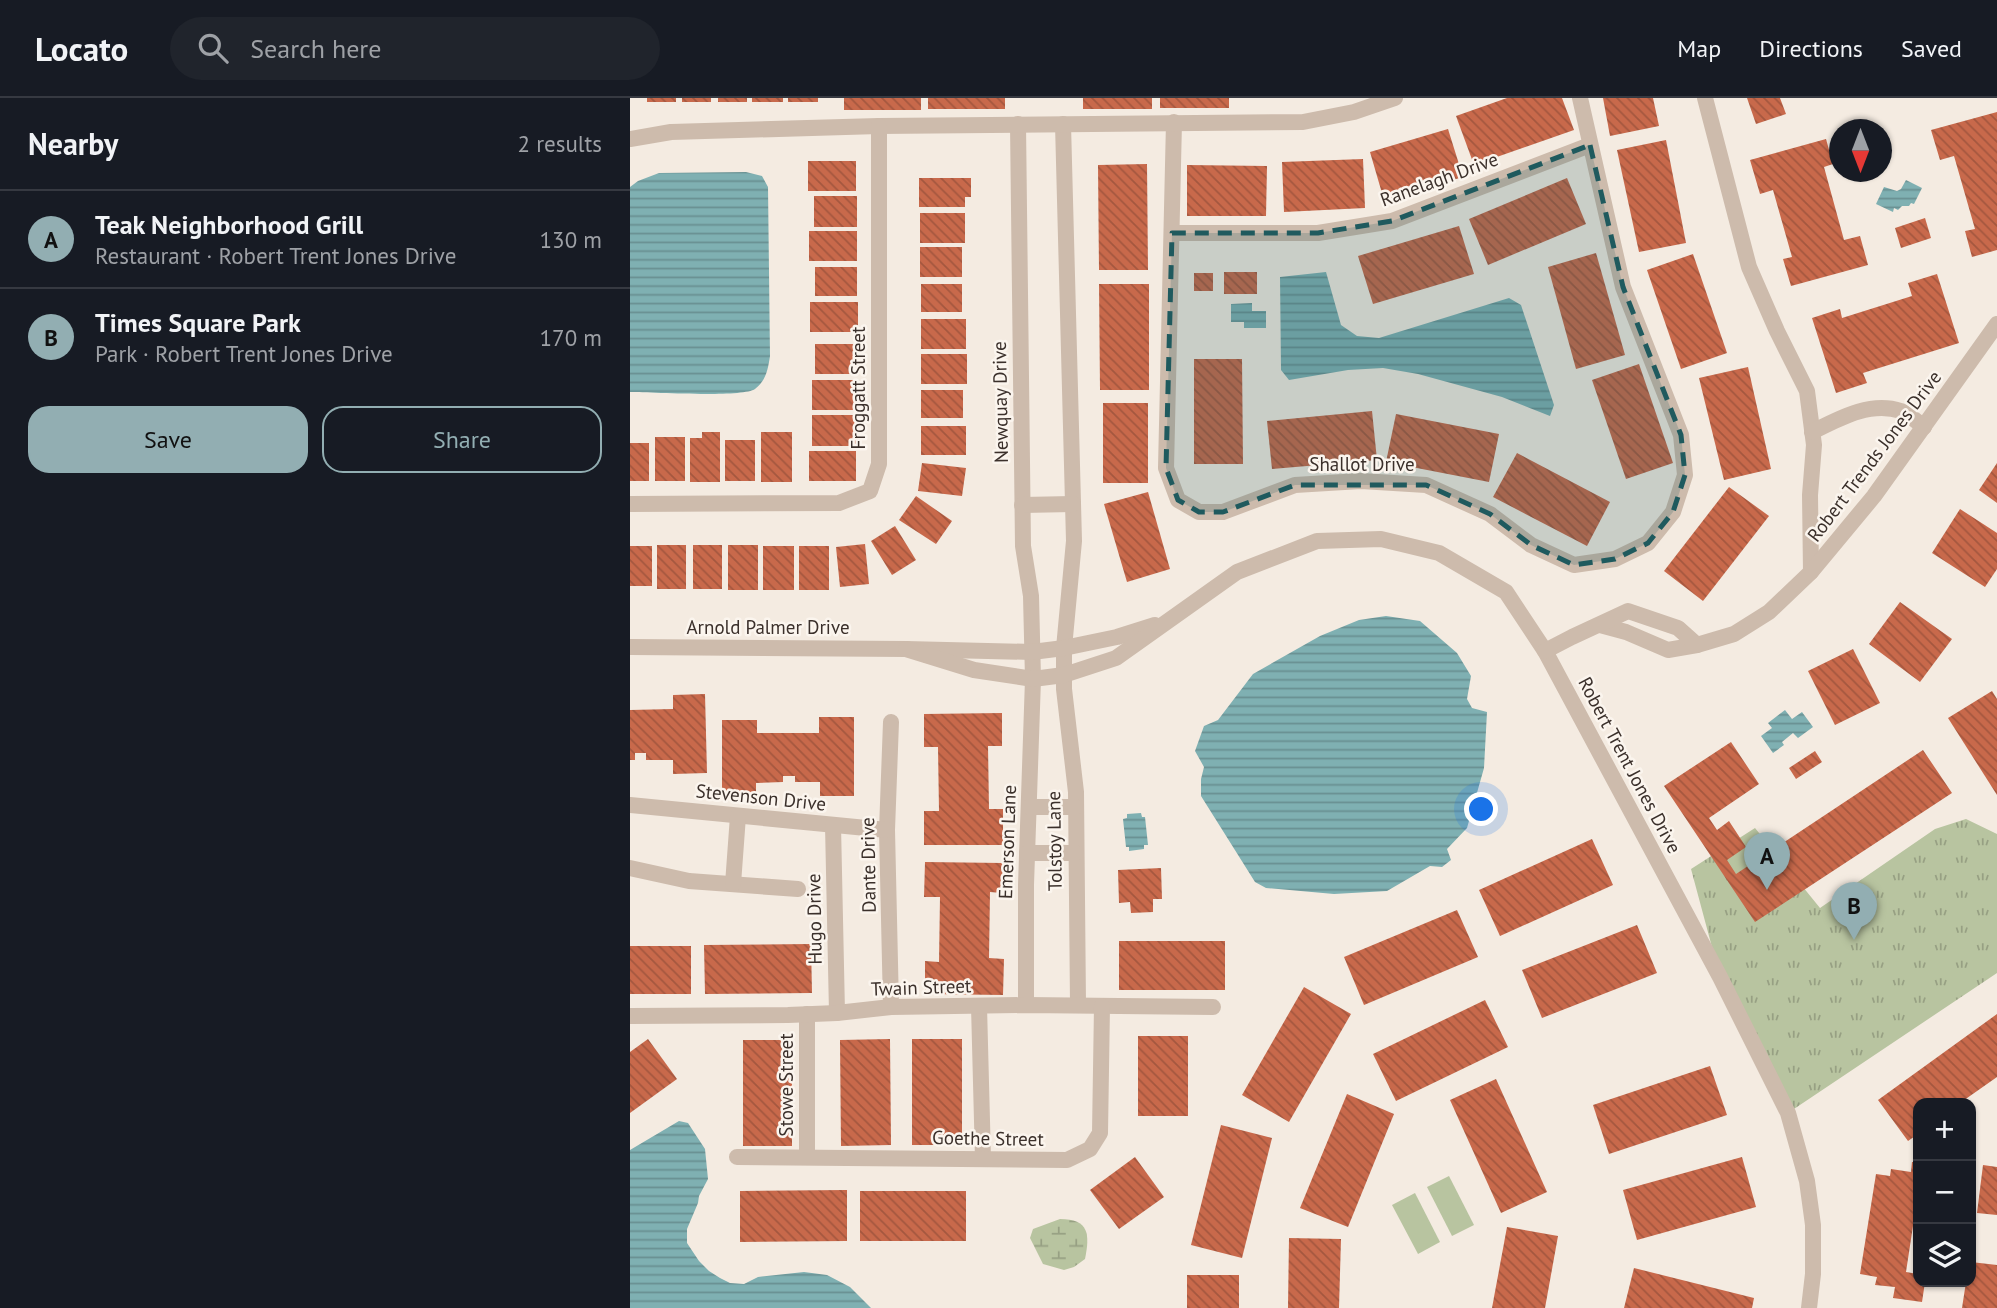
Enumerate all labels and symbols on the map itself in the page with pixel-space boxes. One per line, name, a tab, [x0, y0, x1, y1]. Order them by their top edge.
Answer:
north arrow	[1829, 119, 1892, 182]
street label: Ranelagh Drive	[1377, 147, 1501, 211]
street label: Froggatt Street	[846, 326, 870, 449]
street label: Newquay Drive	[987, 341, 1013, 463]
street label: Robert Trends Jones Drive	[1802, 366, 1946, 546]
street label: Shallot Drive	[1309, 452, 1415, 476]
street label: Arnold Palmer Drive	[686, 615, 850, 639]
street label: Robert Trent Jones Drive	[1573, 673, 1687, 857]
street label: Stevenson Drive	[695, 778, 827, 816]
street label: Emerson Lane	[993, 784, 1021, 900]
street label: Tolstoy Lane	[1041, 791, 1067, 891]
your location	[1464, 792, 1498, 826]
street label: Dante Drive	[855, 817, 881, 913]
pin: A	[1744, 832, 1790, 890]
street label: Hugo Drive	[801, 873, 827, 965]
pin: B	[1831, 882, 1877, 940]
street label: Twain Street	[870, 973, 972, 1001]
street label: Stowe Street	[774, 1033, 798, 1137]
street label: Goethe Street	[932, 1125, 1045, 1151]

